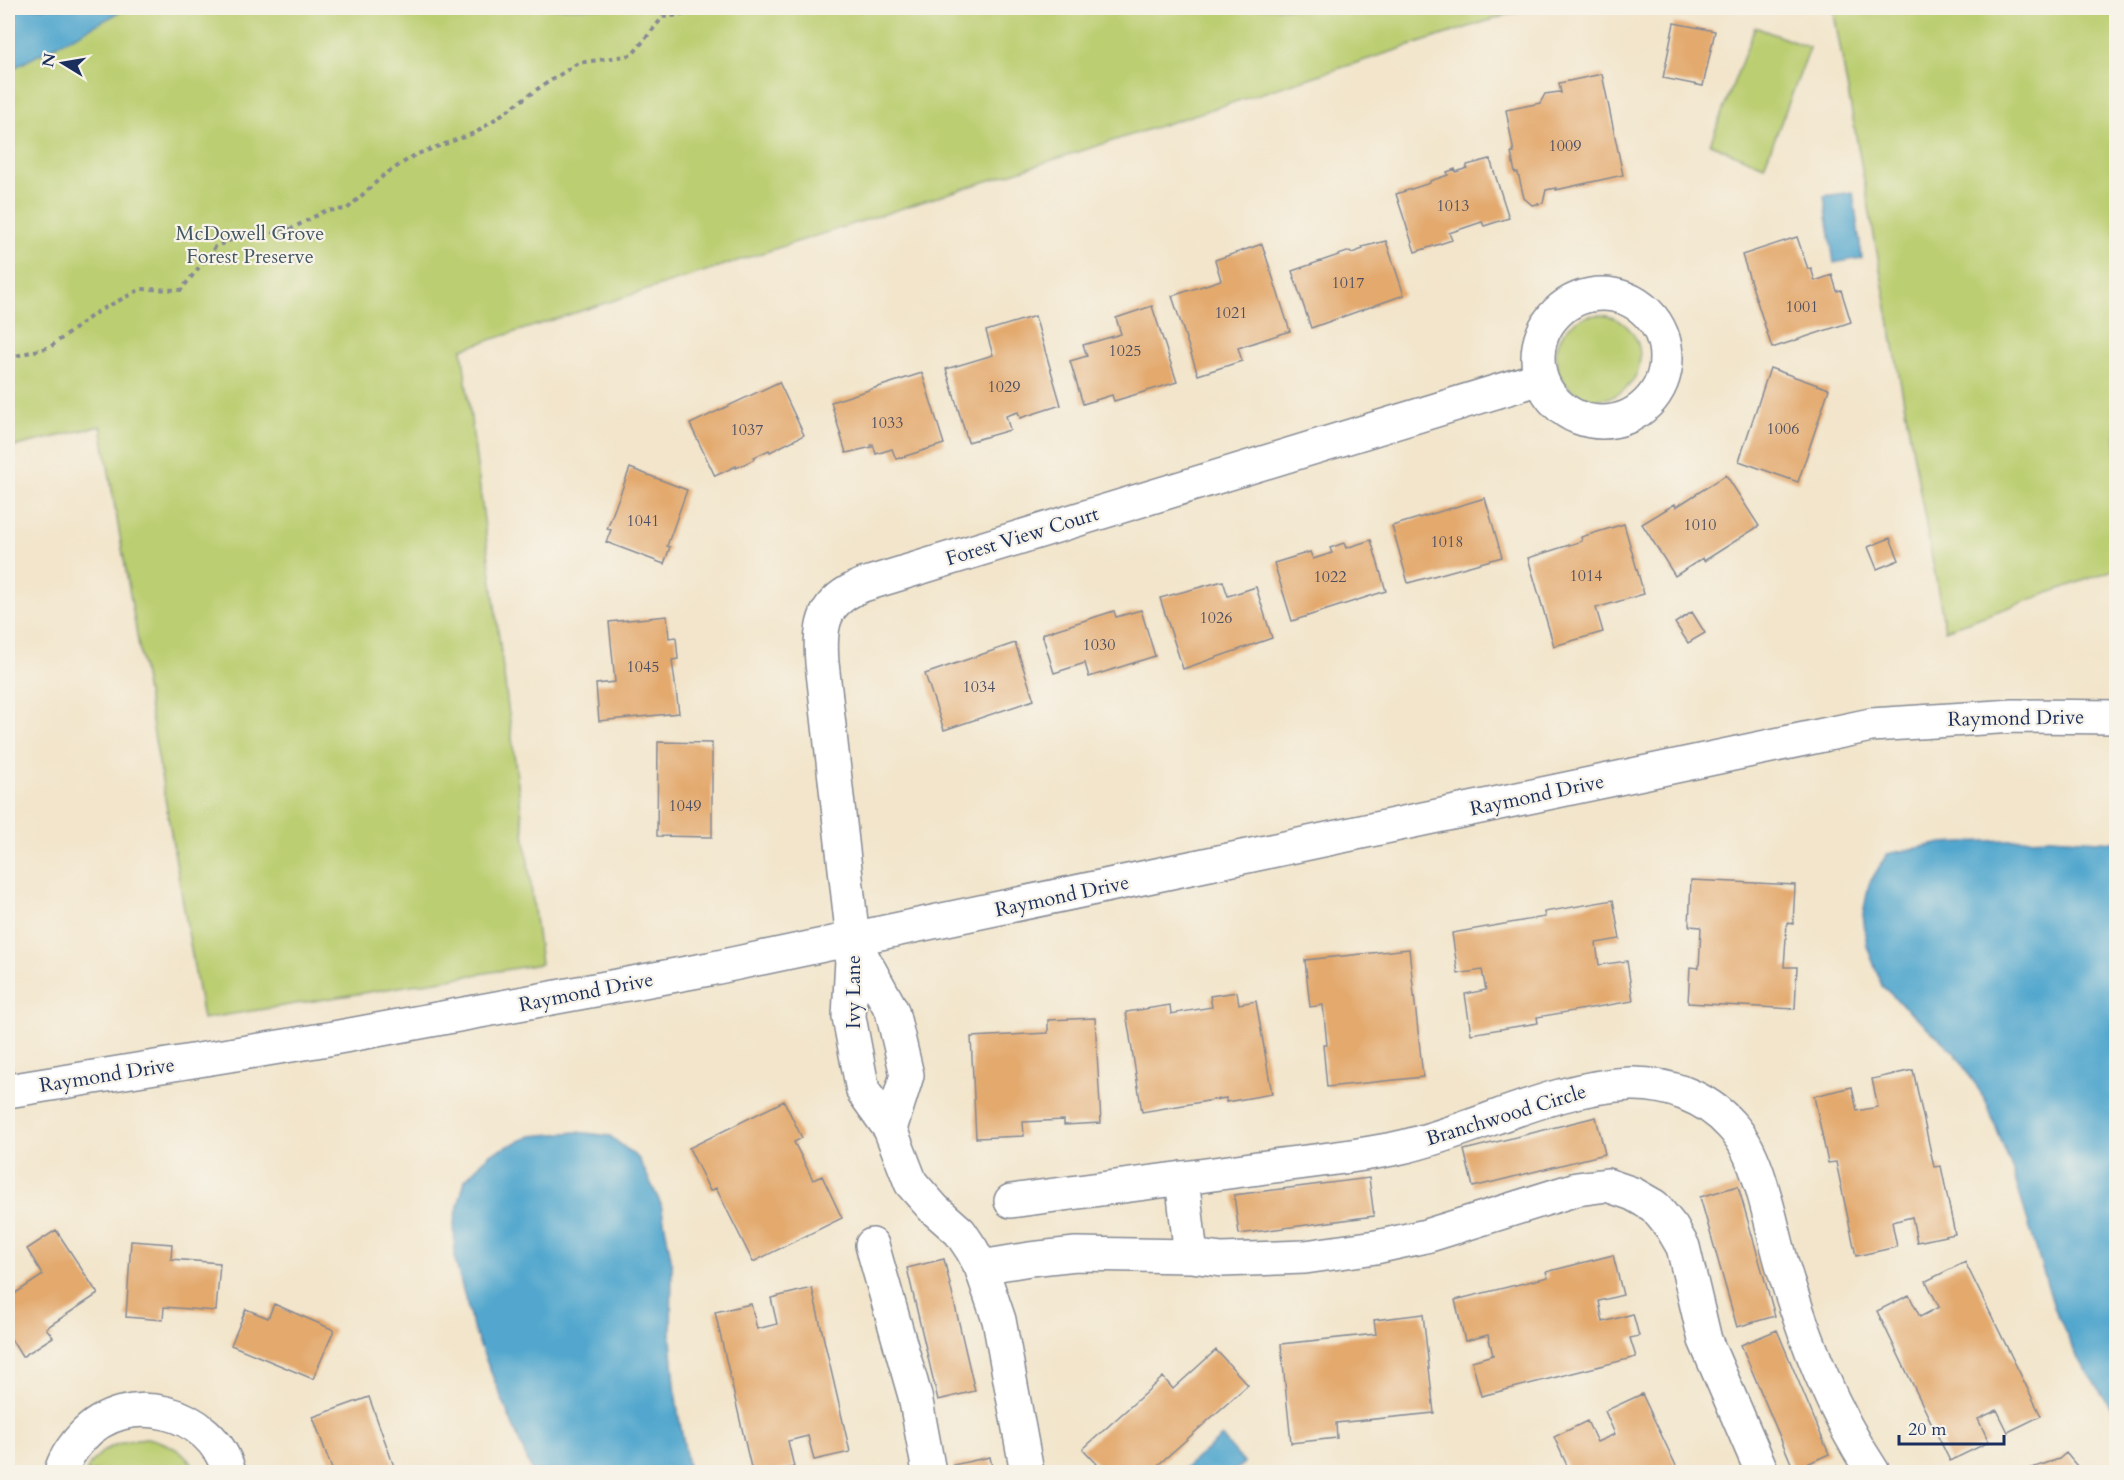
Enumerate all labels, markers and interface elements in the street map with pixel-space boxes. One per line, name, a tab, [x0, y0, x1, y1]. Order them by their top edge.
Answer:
north arrow	[33, 33, 93, 93]
text: N	[37, 51, 61, 69]
house number: 1009	[1549, 135, 1581, 157]
house number: 1013	[1437, 195, 1469, 217]
park label: McDowell Grove Forest Preserve	[176, 220, 324, 270]
house number: 1017	[1332, 272, 1364, 294]
house number: 1001	[1786, 296, 1818, 318]
house number: 1021	[1215, 302, 1247, 324]
house number: 1025	[1109, 340, 1141, 362]
house number: 1029	[988, 376, 1020, 398]
house number: 1033	[871, 412, 903, 434]
house number: 1006	[1767, 418, 1799, 440]
house number: 1037	[731, 419, 763, 441]
street label: Forest View Court	[942, 500, 1102, 572]
house number: 1041	[627, 510, 659, 532]
house number: 1010	[1684, 514, 1716, 536]
house number: 1018	[1431, 531, 1463, 553]
house number: 1014	[1570, 565, 1602, 587]
house number: 1022	[1314, 566, 1346, 588]
house number: 1026	[1200, 607, 1232, 629]
house number: 1030	[1083, 634, 1115, 656]
house number: 1045	[627, 656, 659, 678]
house number: 1034	[963, 676, 995, 698]
street label: Raymond Drive	[1948, 703, 2084, 733]
street label: Raymond Drive	[1467, 768, 1607, 822]
house number: 1049	[669, 795, 701, 817]
street label: Raymond Drive	[992, 869, 1132, 923]
street label: Ivy Lane	[840, 955, 867, 1029]
street label: Raymond Drive	[516, 966, 656, 1018]
street label: Raymond Drive	[37, 1051, 177, 1099]
street label: Branchwood Circle	[1423, 1078, 1589, 1152]
scale bar	[1899, 1408, 2004, 1446]
text: 20 m	[1908, 1417, 1947, 1442]

